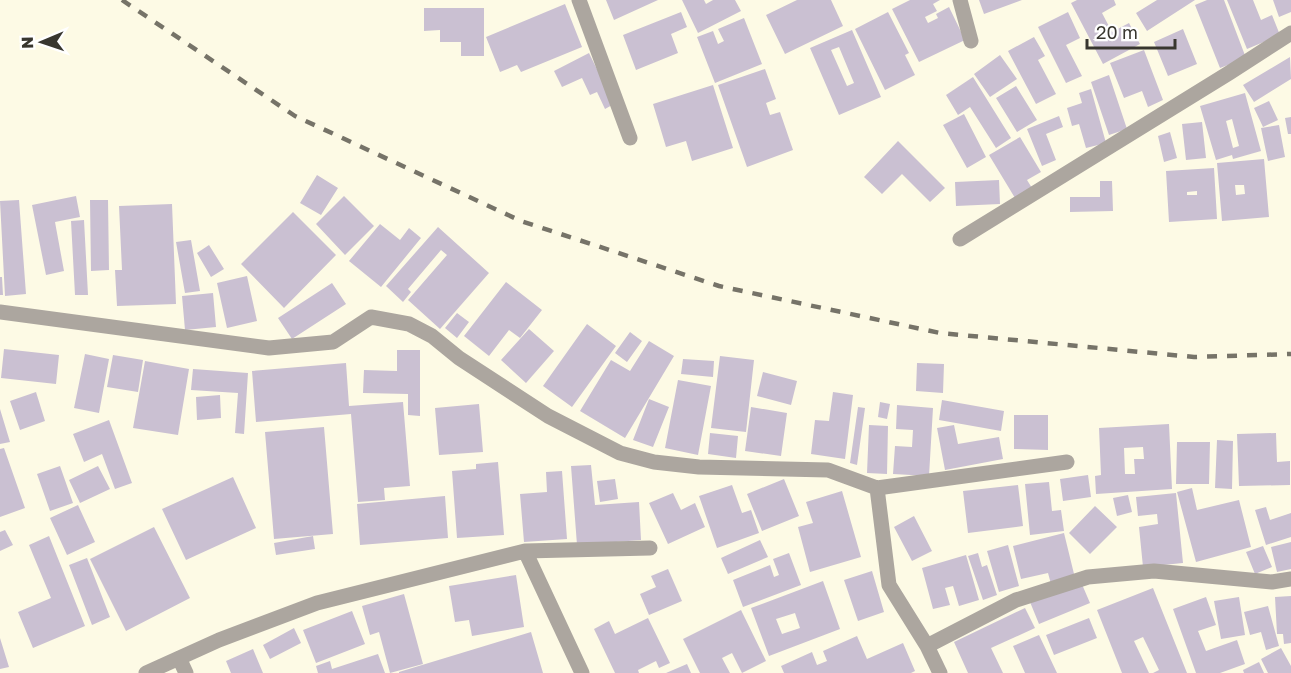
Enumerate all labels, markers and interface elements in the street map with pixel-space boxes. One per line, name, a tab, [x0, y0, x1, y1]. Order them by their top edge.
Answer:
north arrow	[12, 12, 72, 72]
scale bar	[1087, 12, 1176, 50]
text: 20 m	[1096, 21, 1138, 43]
text: N	[17, 36, 37, 49]

